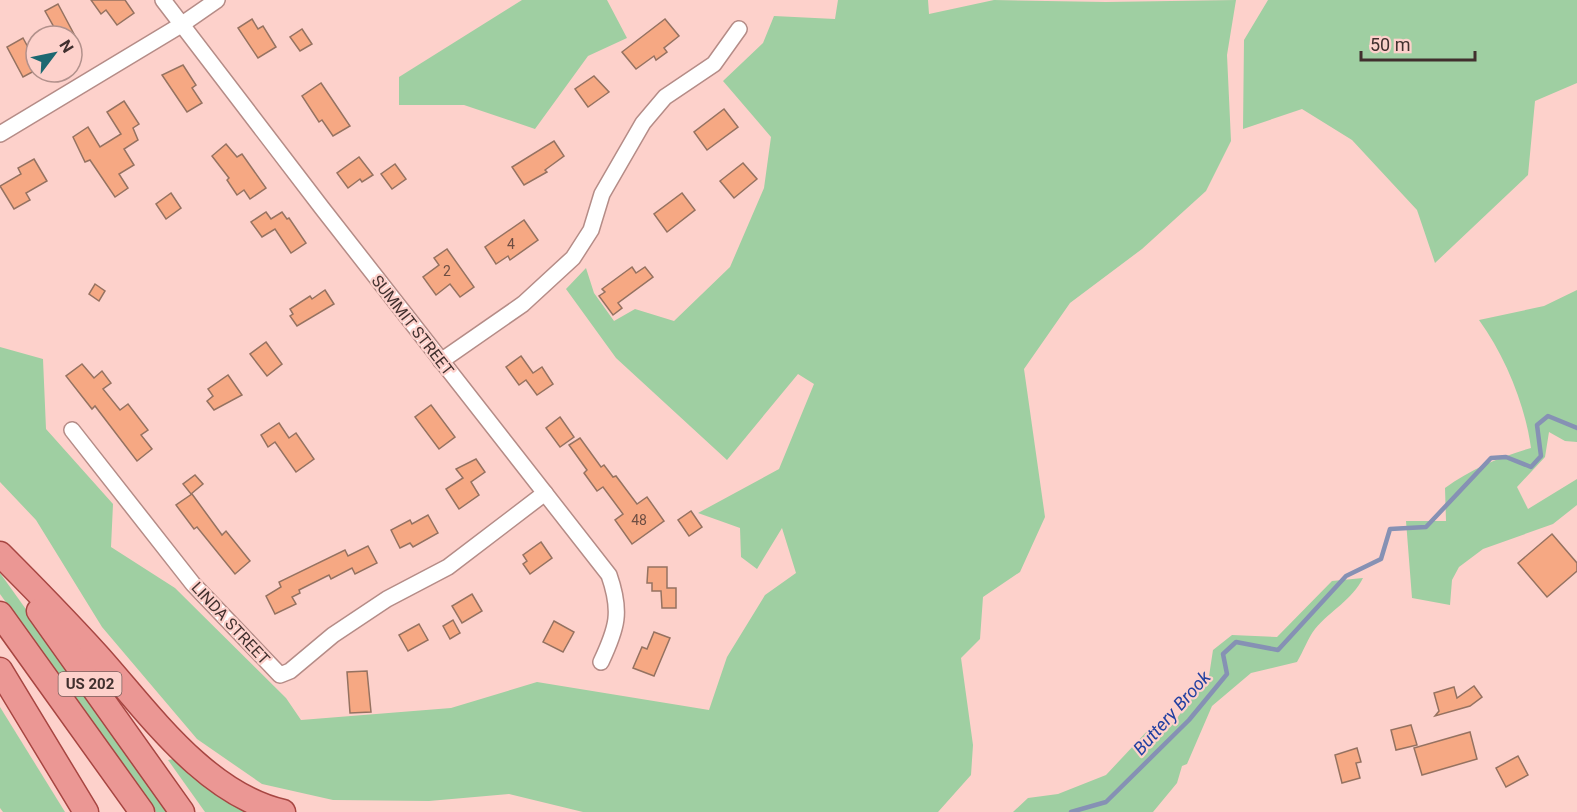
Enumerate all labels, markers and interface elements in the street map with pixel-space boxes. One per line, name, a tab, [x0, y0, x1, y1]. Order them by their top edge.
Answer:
north arrow	[24, 24, 84, 84]
scale bar	[1361, 24, 1475, 62]
text: 50 m	[1370, 34, 1410, 55]
text: N	[55, 36, 77, 56]
house number: 4	[507, 236, 515, 252]
house number: 2	[443, 263, 451, 279]
street label: SUMMIT STREET	[368, 271, 458, 380]
house number: 48	[631, 512, 647, 528]
street label: LINDA STREET	[188, 578, 274, 669]
water label: Buttery Brook	[1129, 666, 1215, 759]
road number: US 202	[58, 672, 122, 696]

